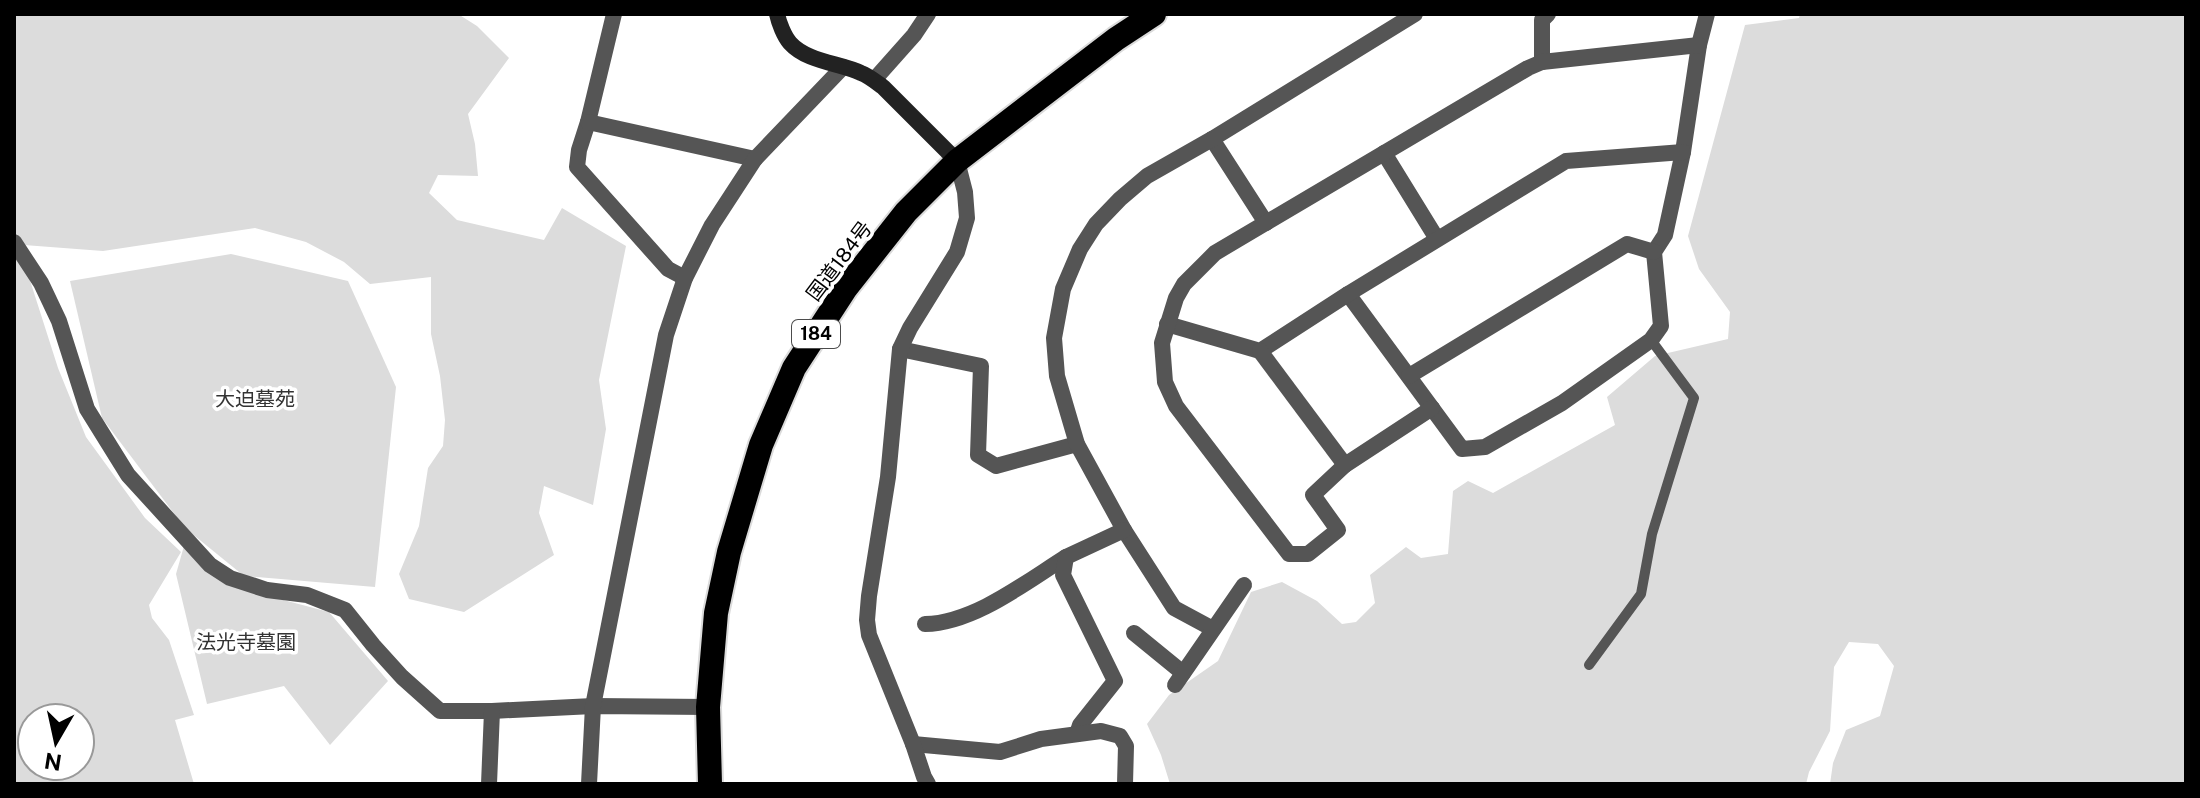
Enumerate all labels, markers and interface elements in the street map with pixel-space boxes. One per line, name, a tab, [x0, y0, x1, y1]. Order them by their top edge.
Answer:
street label: 国道184号	[801, 216, 877, 306]
road number: 184	[792, 320, 840, 348]
park label: 大迫墓苑	[215, 387, 295, 411]
park label: 法光寺墓園	[196, 630, 296, 654]
north arrow	[16, 702, 96, 782]
text: N	[42, 748, 63, 776]

